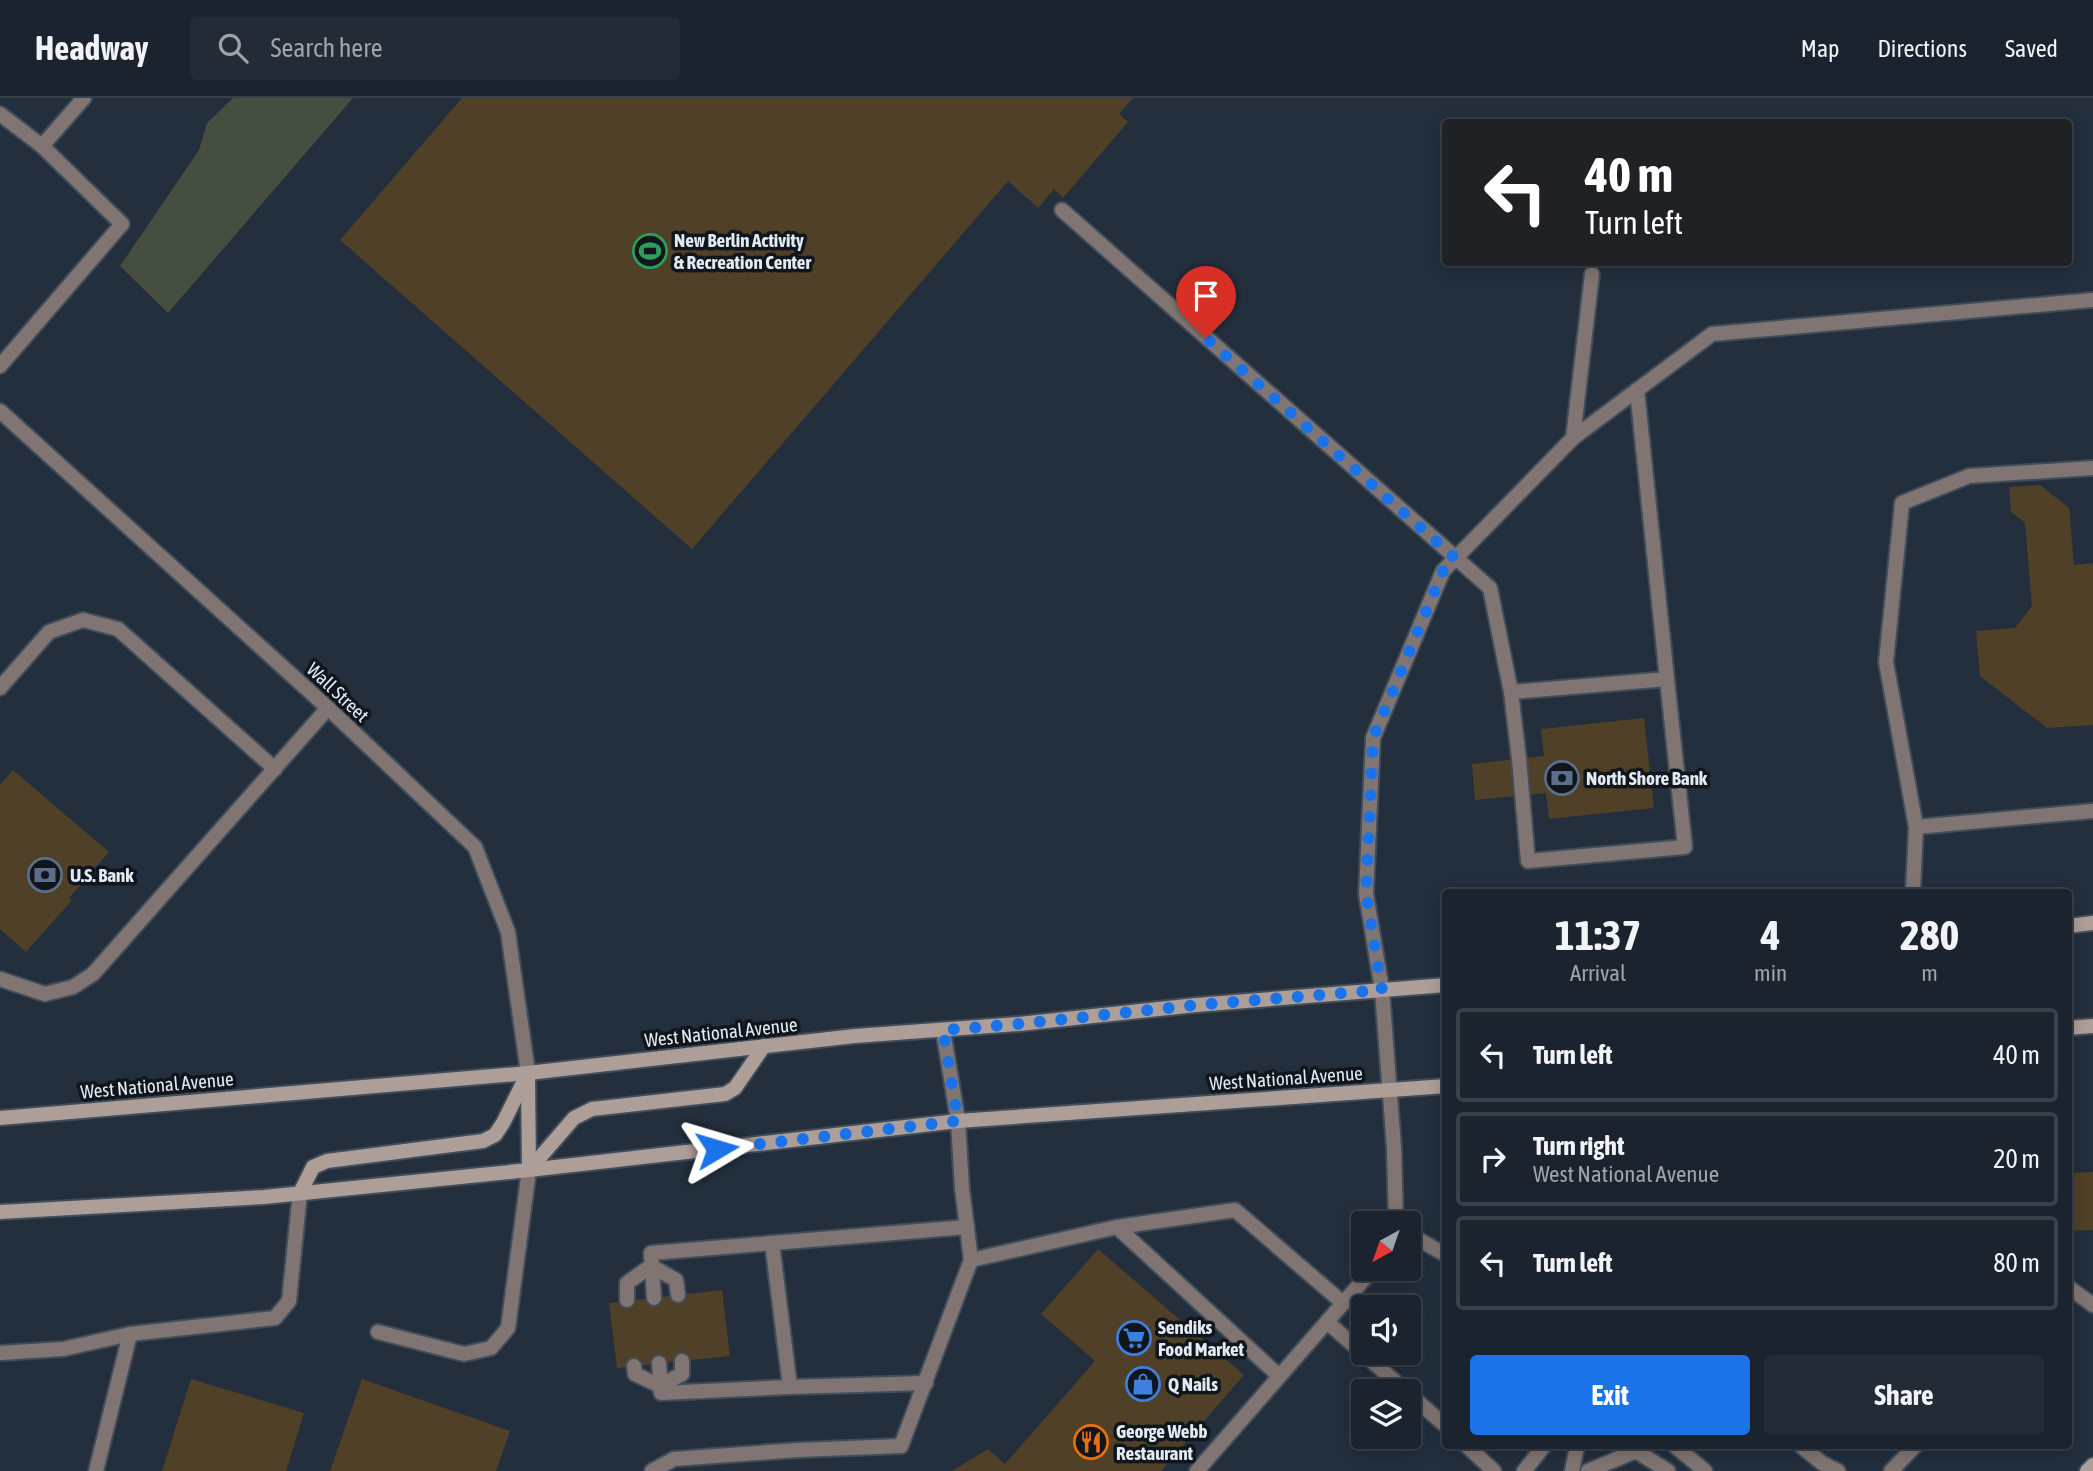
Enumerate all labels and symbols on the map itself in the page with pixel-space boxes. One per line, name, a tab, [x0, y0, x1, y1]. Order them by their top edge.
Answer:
place label: New Berlin Activity & Recreation Center	[674, 229, 811, 273]
sports icon: New Berlin Activity & Recreation Center	[631, 232, 669, 270]
pin	[1176, 266, 1236, 338]
street label: Wall Street	[303, 658, 373, 726]
bank icon: North Shore Bank	[1543, 759, 1581, 797]
place label: North Shore Bank	[1586, 767, 1708, 789]
bank icon: U.S. Bank	[26, 856, 64, 894]
place label: U.S. Bank	[70, 864, 134, 886]
street label: West National Avenue	[643, 1013, 799, 1051]
street label: West National Avenue	[1209, 1062, 1363, 1094]
street label: West National Avenue	[79, 1067, 235, 1103]
position arrow	[680, 1112, 754, 1186]
north arrow	[1351, 1211, 1421, 1281]
place label: Sendiks Food Market	[1158, 1316, 1245, 1360]
supermarket icon: Sendiks Food Market	[1115, 1319, 1153, 1357]
shop icon: Q Nails	[1124, 1365, 1162, 1403]
place label: Q Nails	[1168, 1373, 1218, 1395]
place label: George Webb Restaurant	[1116, 1420, 1207, 1464]
restaurant icon: George Webb Restaurant	[1072, 1423, 1110, 1461]

